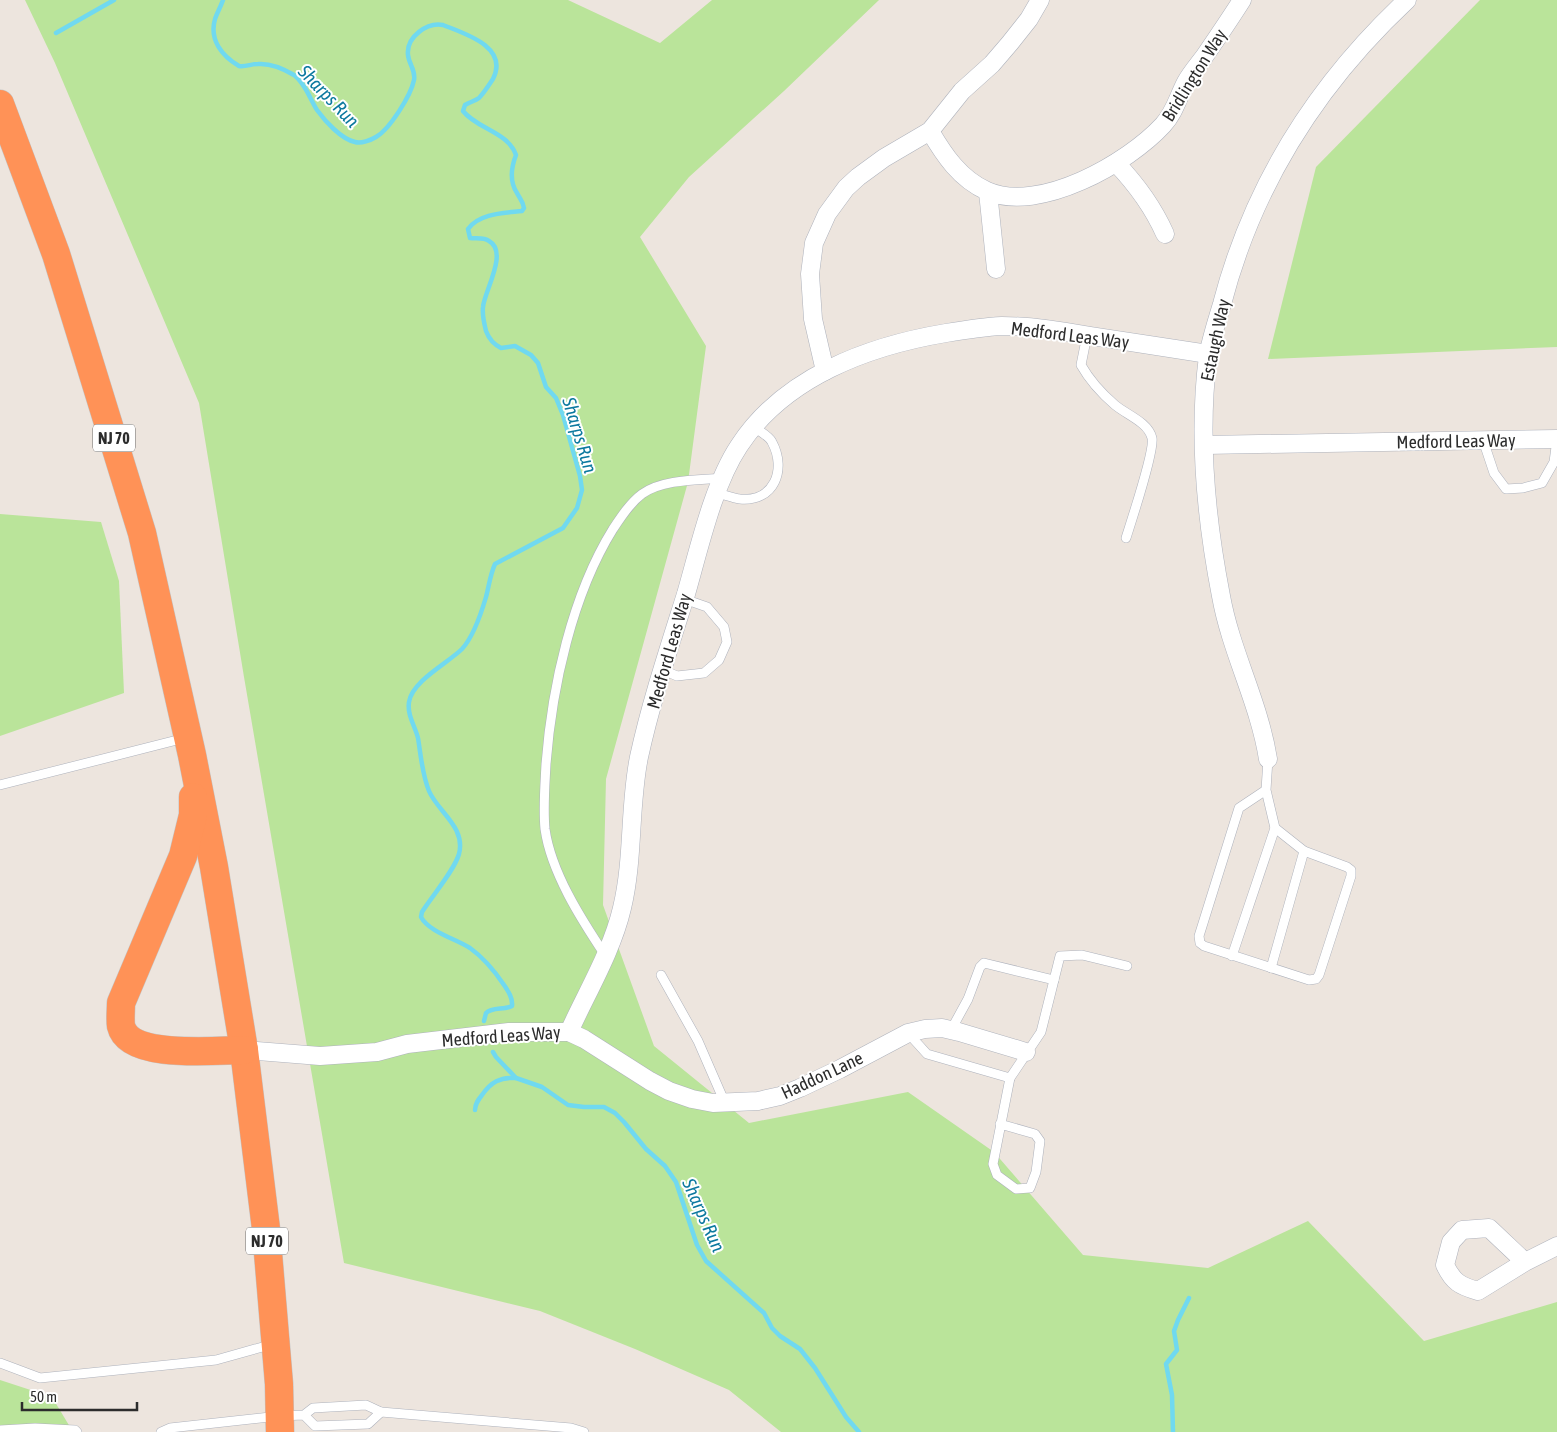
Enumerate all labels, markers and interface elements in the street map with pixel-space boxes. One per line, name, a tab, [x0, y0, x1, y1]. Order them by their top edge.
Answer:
street label: Bridlington Way	[1157, 25, 1231, 125]
water label: Sharps Run	[293, 60, 364, 132]
street label: Estaugh Way	[1196, 297, 1234, 383]
street label: Medford Leas Way	[1010, 317, 1130, 353]
water label: Sharps Run	[558, 394, 602, 475]
road number: NJ 70	[93, 424, 135, 452]
street label: Medford Leas Way	[1396, 429, 1516, 453]
street label: Medford Leas Way	[642, 591, 696, 711]
street label: Medford Leas Way	[441, 1021, 561, 1051]
street label: Haddon Lane	[778, 1047, 866, 1103]
water label: Sharps Run	[678, 1174, 730, 1255]
road number: NJ 70	[246, 1228, 288, 1254]
scale bar	[22, 1380, 138, 1412]
text: 50 m	[30, 1388, 57, 1405]

